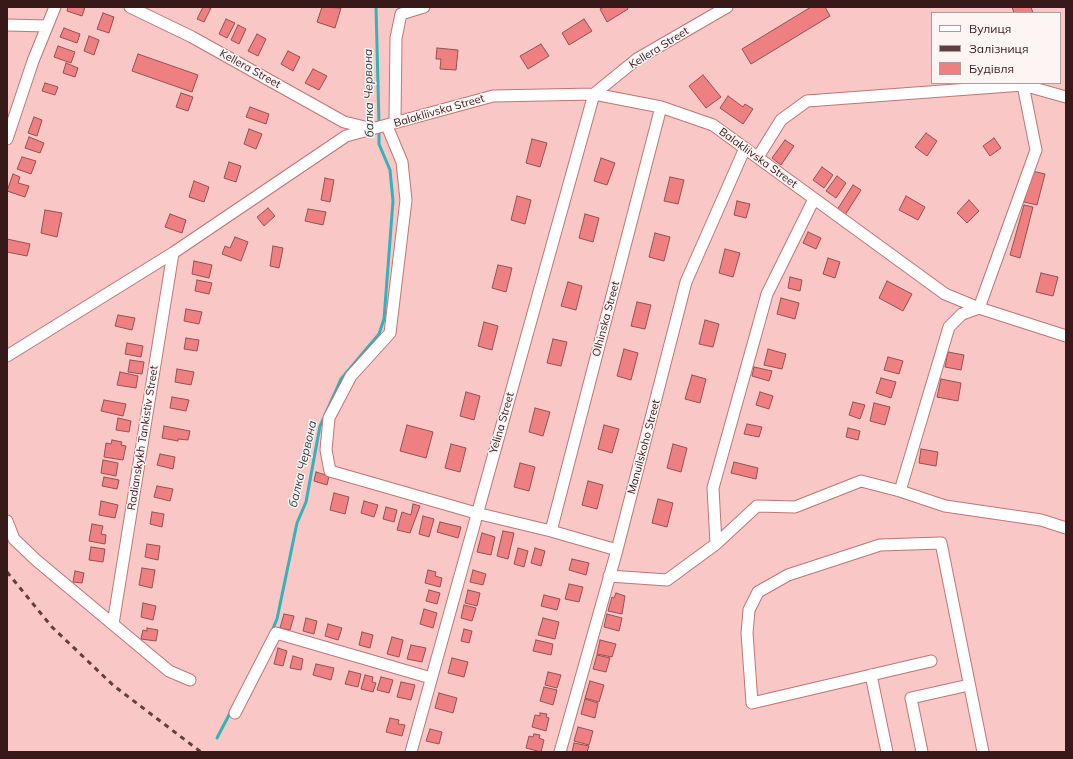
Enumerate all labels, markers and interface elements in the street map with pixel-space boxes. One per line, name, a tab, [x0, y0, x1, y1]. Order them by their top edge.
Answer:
legend	[931, 12, 1061, 84]
text: Вулиця	[969, 21, 1011, 36]
street label: Kellera Street	[627, 24, 691, 72]
text: Залізниця	[969, 41, 1029, 56]
street label: Kellera Street	[217, 47, 283, 91]
water label: балка Червона	[361, 49, 377, 137]
text: Будівля	[969, 61, 1014, 76]
street label: Balakliivska Street	[392, 92, 486, 130]
street label: Balakliivska Street	[716, 125, 800, 191]
street label: Olhinska Street	[590, 280, 622, 358]
street label: Radianskykh Tankistiv Street	[125, 365, 161, 511]
street label: Yelina Street	[487, 391, 517, 455]
street label: Manuilskoho Street	[625, 398, 663, 496]
water label: балка Червона	[286, 419, 320, 509]

